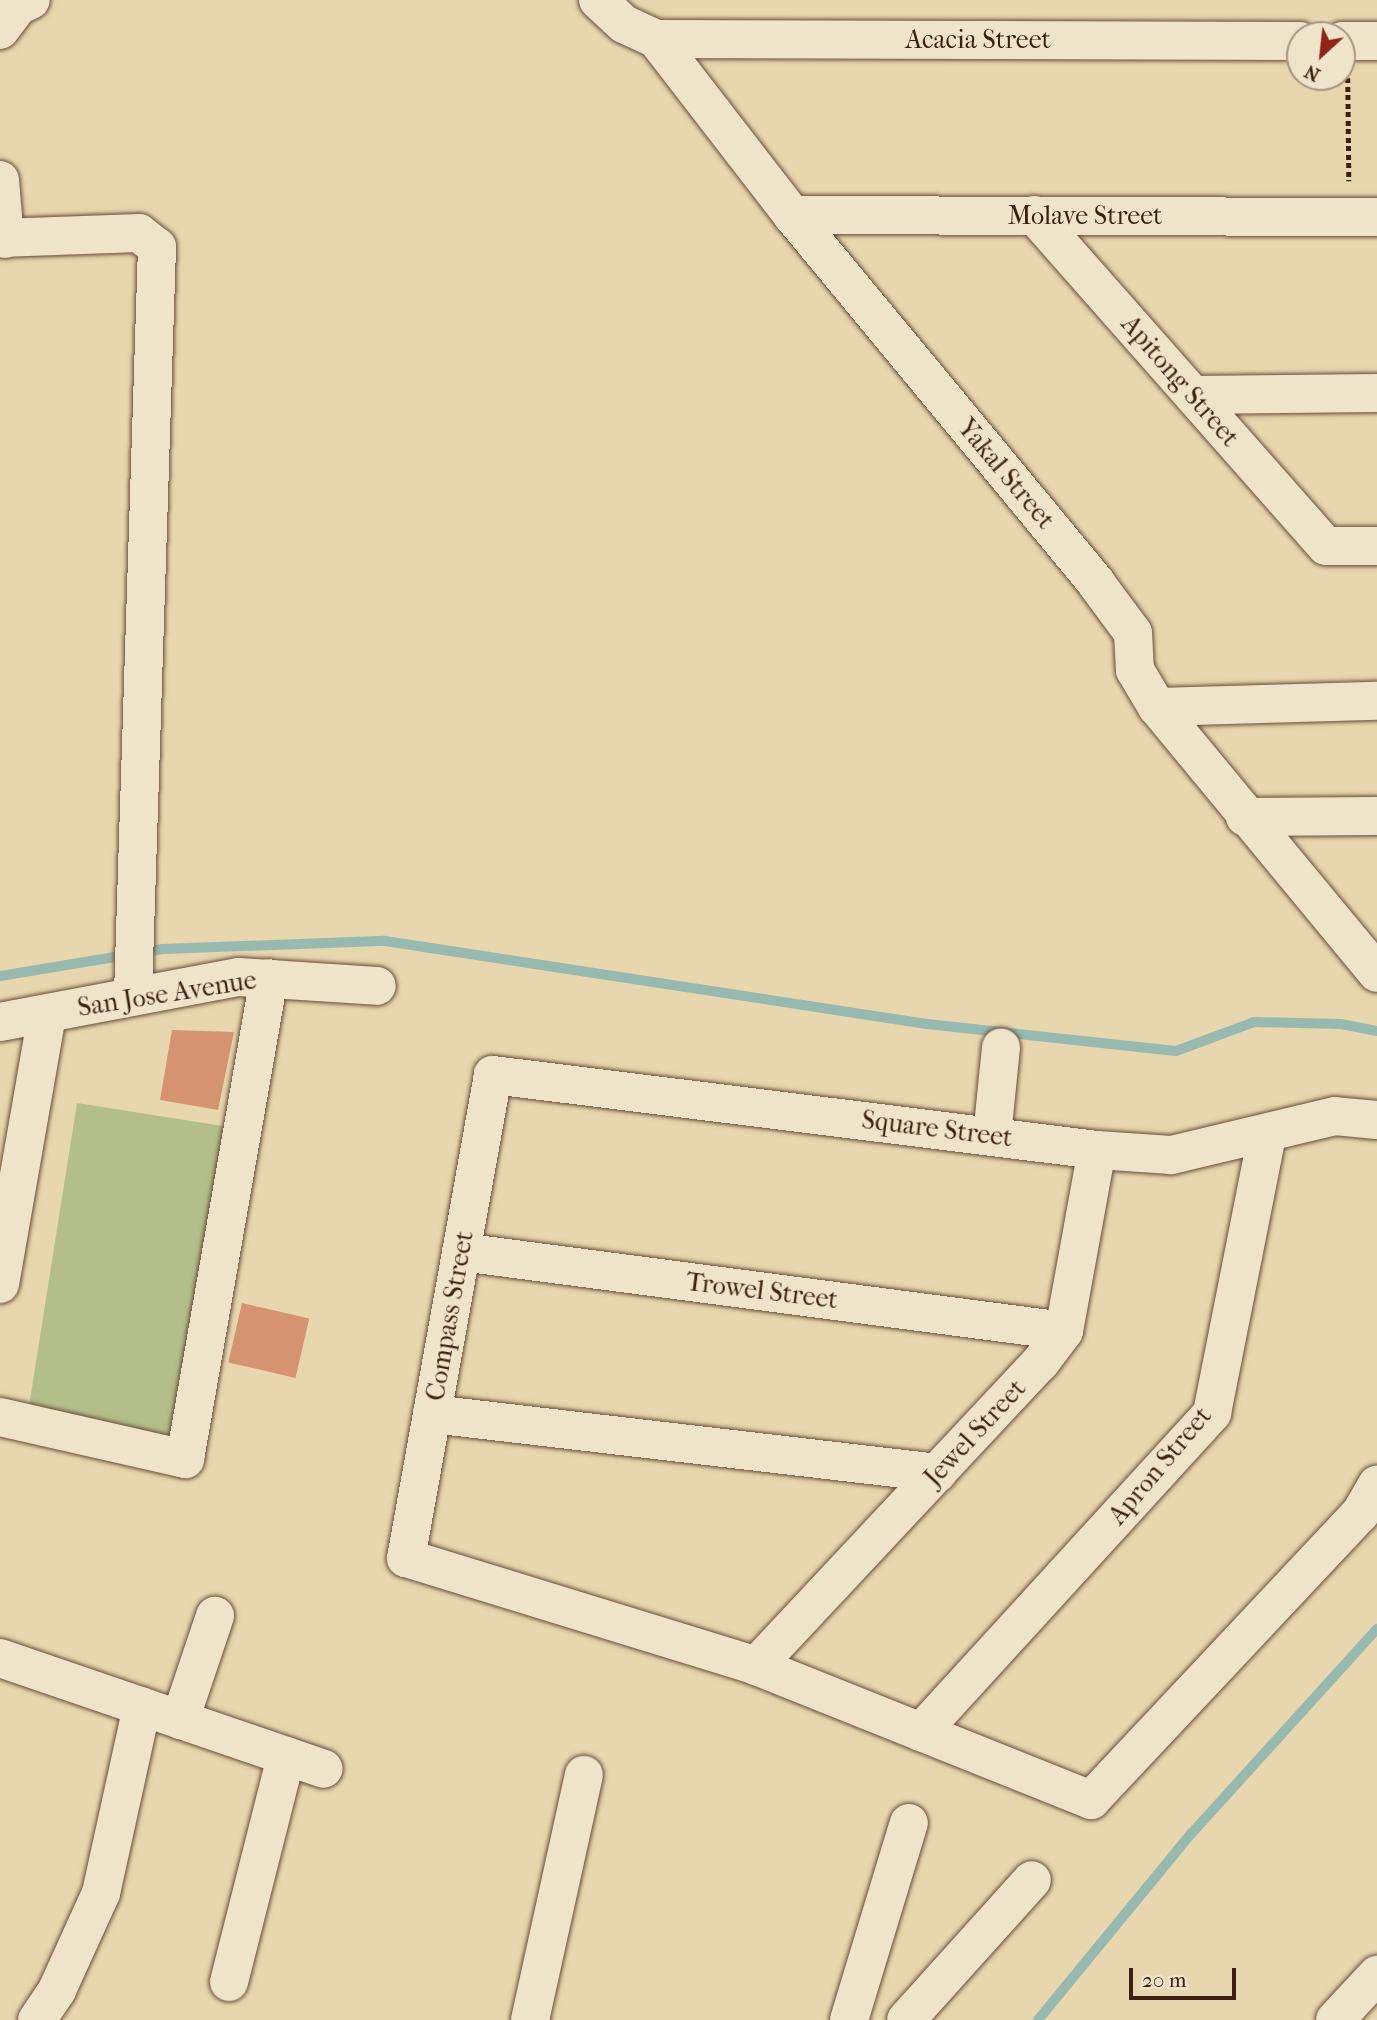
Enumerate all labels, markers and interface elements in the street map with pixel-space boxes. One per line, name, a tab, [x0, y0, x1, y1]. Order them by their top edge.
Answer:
north arrow	[1286, 21, 1356, 91]
street label: Acacia Street	[905, 24, 1051, 56]
text: N	[1301, 60, 1324, 86]
street label: Molave Street	[1008, 200, 1162, 232]
street label: Apitong Street	[1114, 309, 1246, 453]
street label: Yakal Street	[951, 413, 1061, 535]
street label: San Jose Avenue	[75, 964, 259, 1024]
street label: Square Street	[860, 1104, 1014, 1154]
street label: Compass Street	[420, 1229, 480, 1403]
street label: Trowel Street	[685, 1266, 839, 1316]
street label: Jewel Street	[918, 1373, 1032, 1493]
street label: Apron Street	[1102, 1401, 1218, 1531]
scale bar	[1132, 1954, 1239, 1998]
text: 20 m	[1142, 1968, 1186, 1992]

